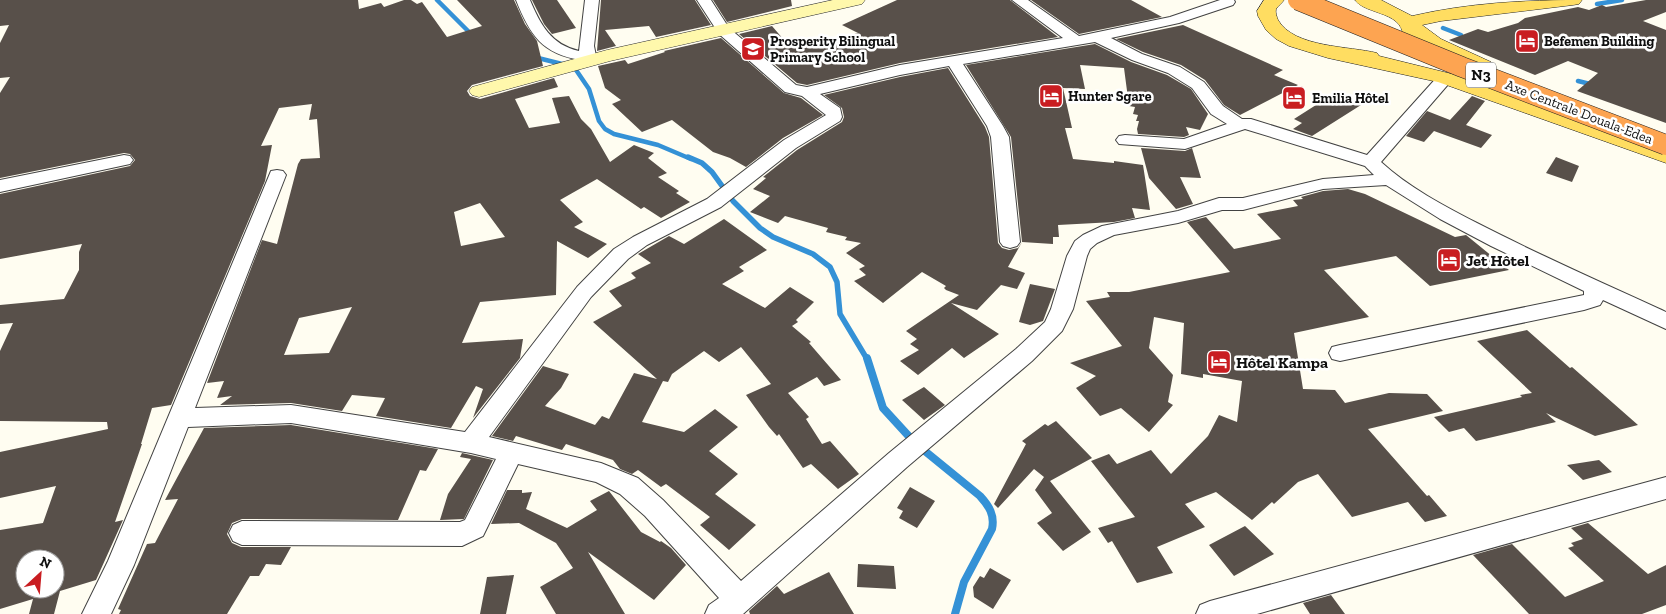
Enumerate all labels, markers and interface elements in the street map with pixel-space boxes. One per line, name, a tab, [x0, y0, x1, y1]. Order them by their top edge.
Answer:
hotel icon: Befemen Building	[1514, 28, 1540, 54]
place label: Prosperity Bilingual Primary School	[770, 33, 895, 66]
place label: Befemen Building	[1544, 33, 1654, 50]
school or university icon: Prosperity Bilingual Primary School	[740, 36, 766, 62]
road number: N3	[1466, 62, 1496, 88]
street label: Axe Centrale Douala-Edea	[1503, 76, 1655, 148]
hotel icon: Hunter Sgare	[1038, 83, 1064, 109]
hotel icon: Emilia Hôtel	[1281, 85, 1307, 111]
place label: Hunter Sgare	[1068, 88, 1152, 105]
place label: Emilia Hôtel	[1312, 90, 1389, 107]
hotel icon: Jet Hôtel	[1436, 247, 1462, 273]
place label: Jet Hôtel	[1466, 251, 1530, 270]
hotel icon: Hôtel Kampa	[1206, 349, 1232, 375]
place label: Hôtel Kampa	[1236, 353, 1328, 372]
north arrow	[15, 549, 65, 599]
text: N	[37, 553, 54, 573]

